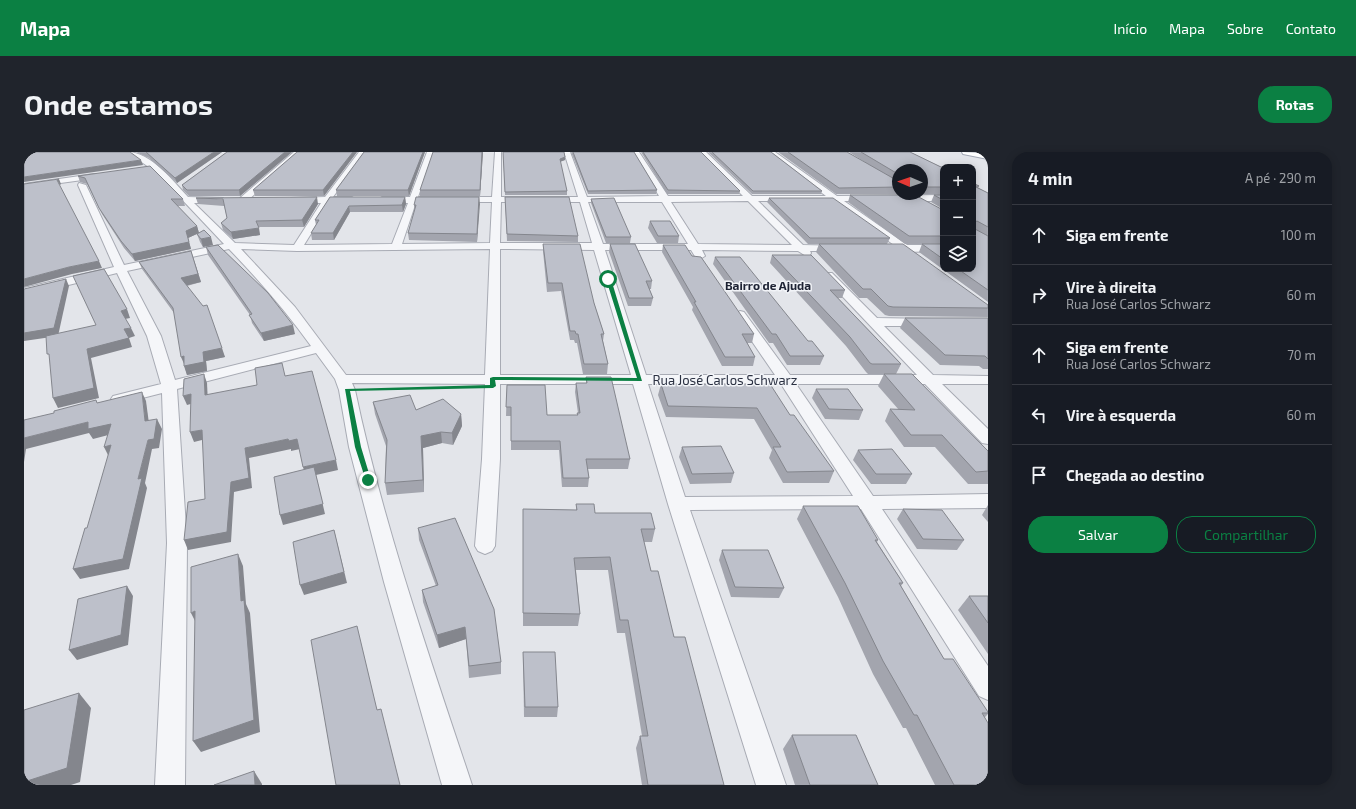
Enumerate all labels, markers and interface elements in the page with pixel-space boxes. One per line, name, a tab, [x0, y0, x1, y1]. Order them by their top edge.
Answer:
text: Mapa	[20, 17, 70, 40]
text: Início	[1114, 20, 1147, 37]
text: Mapa	[1169, 20, 1205, 37]
text: Sobre	[1227, 20, 1264, 37]
text: Contato	[1286, 20, 1336, 37]
button: Rotas	[1258, 86, 1332, 123]
text: Onde estamos	[24, 87, 213, 121]
north arrow	[892, 164, 928, 200]
map controls	[940, 164, 976, 272]
button: +	[940, 164, 976, 200]
text: 4 min	[1028, 168, 1072, 188]
text: A pé · 290 m	[1245, 170, 1316, 186]
button: −	[940, 200, 976, 236]
icon: ahead	[1028, 224, 1050, 246]
text: Siga em frente	[1066, 226, 1168, 244]
text: 100 m	[1281, 227, 1316, 243]
button: layers	[940, 236, 976, 272]
route start	[599, 270, 617, 288]
district label: Bairro de Ajuda	[725, 278, 811, 293]
text: Vire à direita	[1066, 278, 1156, 296]
icon: right	[1028, 284, 1050, 306]
text: 60 m	[1286, 287, 1316, 303]
text: Rua José Carlos Schwarz	[1066, 296, 1211, 312]
text: Siga em frente	[1066, 338, 1168, 356]
icon: ahead	[1028, 344, 1050, 366]
text: 70 m	[1287, 347, 1316, 363]
text: Rua José Carlos Schwarz	[1066, 356, 1211, 372]
street label: Rua José Carlos Schwarz	[653, 372, 797, 388]
icon: left	[1028, 404, 1050, 426]
text: Vire à esquerda	[1066, 406, 1176, 424]
text: 60 m	[1286, 407, 1316, 423]
icon: arrive	[1028, 464, 1050, 486]
text: Chegada ao destino	[1066, 466, 1204, 484]
route end	[359, 471, 377, 489]
button: Salvar	[1028, 516, 1168, 553]
button: Compartilhar	[1176, 516, 1316, 553]

